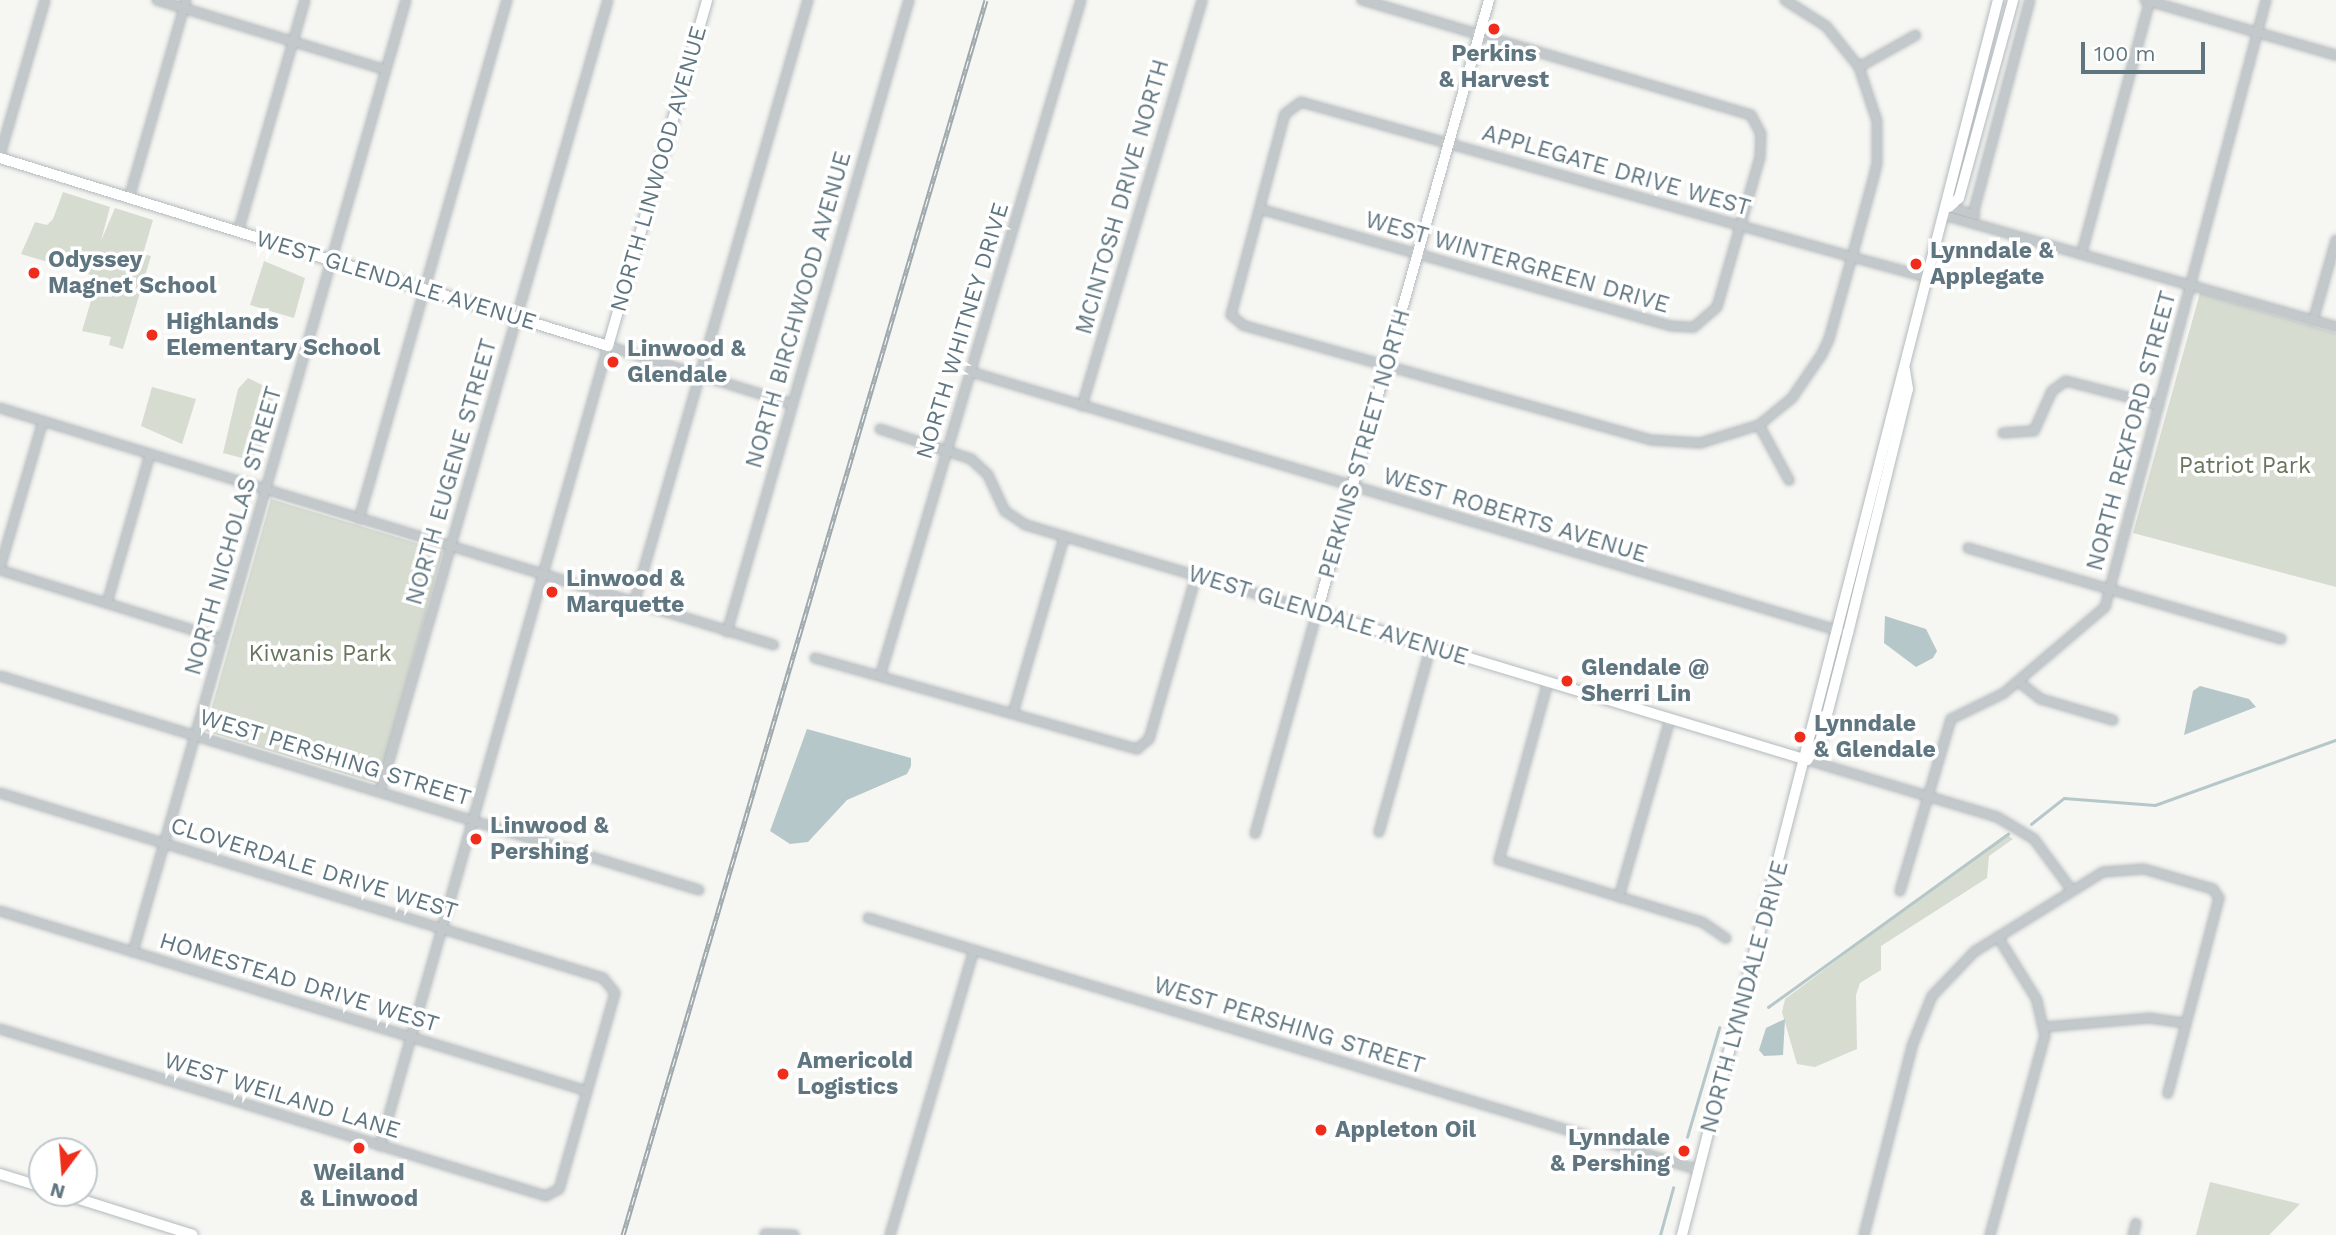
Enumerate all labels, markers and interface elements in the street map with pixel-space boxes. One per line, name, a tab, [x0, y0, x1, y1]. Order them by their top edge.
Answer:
marker: Perkins & Harvest	[1486, 21, 1502, 37]
street label: NORTH LINWOOD AVENUE	[605, 22, 713, 316]
scale bar	[2084, 28, 2208, 72]
place label: Perkins & Harvest	[1439, 40, 1549, 94]
text: 100 m	[2094, 41, 2156, 66]
street label: MCINTOSH DRIVE NORTH	[1070, 56, 1176, 338]
street label: APPLEGATE DRIVE WEST	[1478, 119, 1754, 223]
street label: NORTH BIRCHWOOD AVENUE	[740, 148, 858, 472]
street label: NORTH WHITNEY DRIVE	[911, 199, 1015, 463]
street label: WEST WINTERGREEN DRIVE	[1361, 206, 1673, 320]
street label: WEST GLENDALE AVENUE	[252, 225, 540, 337]
place label: Lynndale & Applegate	[1930, 237, 2054, 291]
place label: Odyssey Magnet School	[48, 246, 216, 300]
marker: Lynndale & Applegate	[1908, 256, 1924, 272]
marker: Odyssey Magnet School	[26, 265, 42, 281]
street label: NORTH REXFORD STREET	[2081, 288, 2183, 574]
street label: PERKINS STREET NORTH	[1313, 306, 1417, 582]
place label: Highlands Elementary School	[166, 308, 381, 362]
marker: Highlands Elementary School	[144, 327, 160, 343]
place label: Linwood & Glendale	[627, 335, 746, 389]
street label: NORTH EUGENE STREET	[401, 336, 503, 608]
marker: Linwood & Glendale	[605, 354, 621, 370]
street label: NORTH NICHOLAS STREET	[180, 384, 288, 678]
park label: Patriot Park	[2179, 452, 2311, 480]
street label: WEST ROBERTS AVENUE	[1379, 462, 1651, 570]
street label: WEST GLENDALE AVENUE	[1184, 560, 1472, 672]
place label: Linwood & Marquette	[566, 565, 685, 619]
marker: Linwood & Marquette	[544, 584, 560, 600]
park label: Kiwanis Park	[249, 640, 391, 668]
place label: Glendale @ Sherri Lin	[1581, 654, 1709, 708]
marker: Glendale @ Sherri Lin	[1559, 673, 1575, 689]
street label: WEST PERSHING STREET	[196, 703, 474, 813]
place label: Lynndale & Glendale	[1814, 710, 1936, 764]
marker: Lynndale & Glendale	[1792, 729, 1808, 745]
street label: CLOVERDALE DRIVE WEST	[167, 812, 461, 926]
place label: Linwood & Pershing	[490, 812, 609, 866]
marker: Linwood & Pershing	[468, 831, 484, 847]
street label: NORTH LYNNDALE DRIVE	[1695, 858, 1795, 1136]
street label: HOMESTEAD DRIVE WEST	[156, 927, 442, 1039]
street label: WEST PERSHING STREET	[1150, 971, 1428, 1081]
street label: WEST WEILAND LANE	[160, 1047, 404, 1145]
place label: Americold Logistics	[797, 1047, 913, 1101]
marker: Americold Logistics	[775, 1066, 791, 1082]
place label: Appleton Oil	[1335, 1116, 1476, 1144]
marker: Appleton Oil	[1313, 1122, 1329, 1138]
place label: Lynndale & Pershing	[1550, 1124, 1670, 1178]
north arrow	[28, 1137, 98, 1207]
marker: Weiland & Linwood	[351, 1140, 367, 1156]
marker: Lynndale & Pershing	[1676, 1143, 1692, 1159]
place label: Weiland & Linwood	[300, 1159, 418, 1213]
text: N	[48, 1178, 68, 1204]

